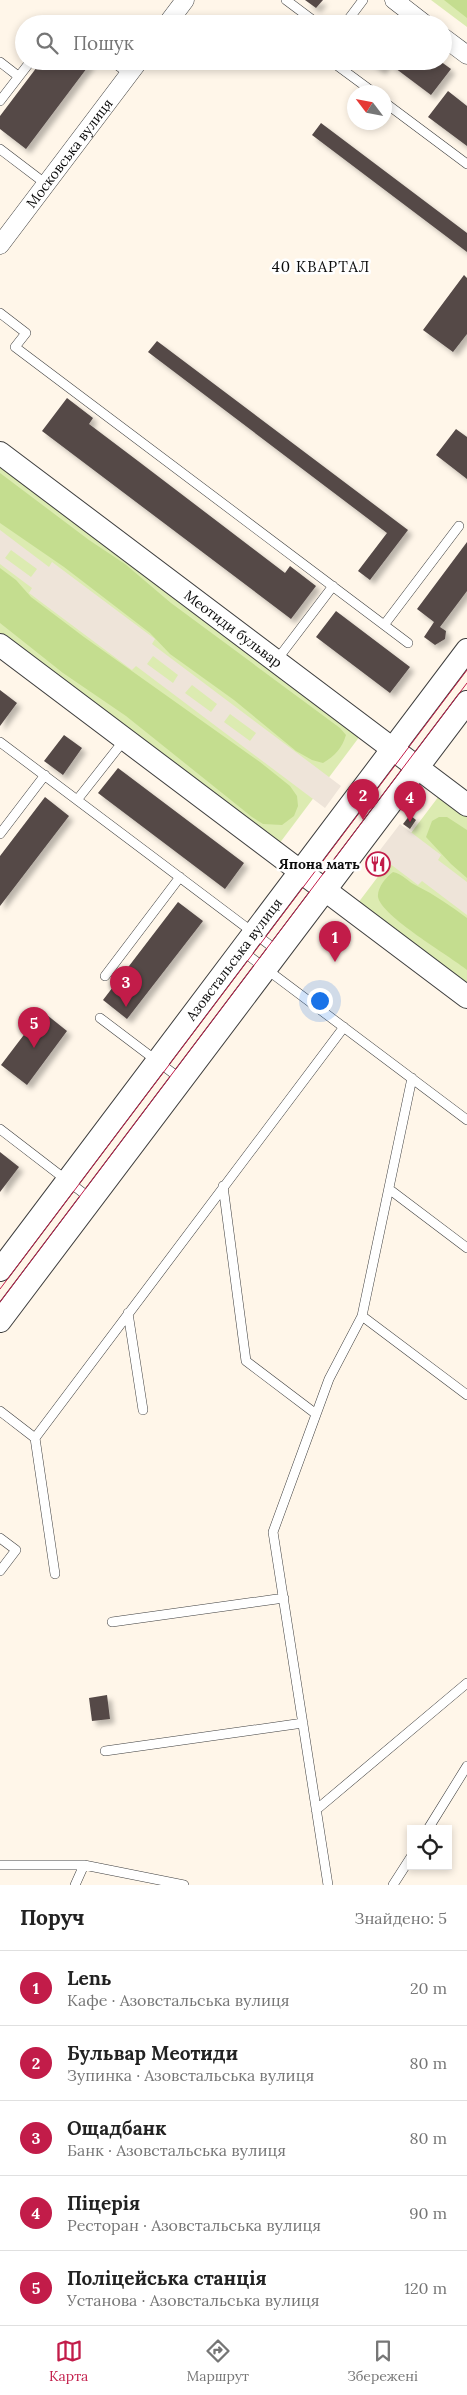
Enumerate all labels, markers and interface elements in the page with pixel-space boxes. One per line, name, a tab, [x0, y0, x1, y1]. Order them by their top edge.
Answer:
search box	[15, 15, 452, 70]
icon: search	[33, 29, 61, 57]
text: Пошук	[73, 31, 134, 55]
north arrow	[347, 85, 392, 130]
street label: Московська вулиця	[22, 95, 116, 212]
district label: 40 КВАРТАЛ	[272, 257, 370, 276]
street label: Меотиди бульвар	[181, 586, 286, 672]
pin: 2	[347, 779, 379, 820]
pin: 4	[394, 781, 426, 822]
restaurant icon: Япона мать	[365, 851, 391, 877]
place label: Япона мать	[279, 855, 360, 873]
street label: Азовстальська вулиця	[182, 894, 286, 1025]
pin: 1	[319, 921, 351, 962]
pin: 3	[110, 966, 142, 1007]
your location	[307, 988, 333, 1014]
pin: 5	[18, 1007, 50, 1048]
map controls	[407, 1825, 452, 1870]
button: locate	[407, 1825, 452, 1870]
text: Поруч	[20, 1904, 85, 1931]
text: Знайдено: 5	[355, 1908, 447, 1928]
text: Lenь	[67, 1966, 112, 1990]
text: 1	[33, 1978, 39, 1998]
text: 20 m	[410, 1978, 447, 1998]
text: Кафе · Азовстальська вулиця	[67, 1990, 290, 2010]
text: Бульвар Меотиди	[67, 2041, 238, 2065]
text: 2	[32, 2053, 40, 2073]
text: 80 m	[410, 2053, 447, 2073]
text: Зупинка · Азовстальська вулиця	[67, 2065, 314, 2085]
text: Ощадбанк	[67, 2116, 167, 2140]
text: 3	[32, 2128, 40, 2148]
text: 80 m	[410, 2128, 447, 2148]
text: Банк · Азовстальська вулиця	[67, 2140, 286, 2160]
text: Піцерія	[67, 2191, 140, 2215]
text: 4	[32, 2203, 40, 2223]
text: 90 m	[409, 2203, 447, 2223]
text: Ресторан · Азовстальська вулиця	[67, 2215, 321, 2235]
text: Поліцейська станція	[67, 2266, 267, 2290]
text: 5	[32, 2278, 40, 2298]
text: 120 m	[404, 2278, 447, 2298]
text: Установа · Азовстальська вулиця	[67, 2290, 320, 2310]
tab: Карта	[49, 2337, 88, 2385]
tab: Маршрут	[186, 2337, 249, 2385]
tab: Збережені	[347, 2337, 418, 2385]

